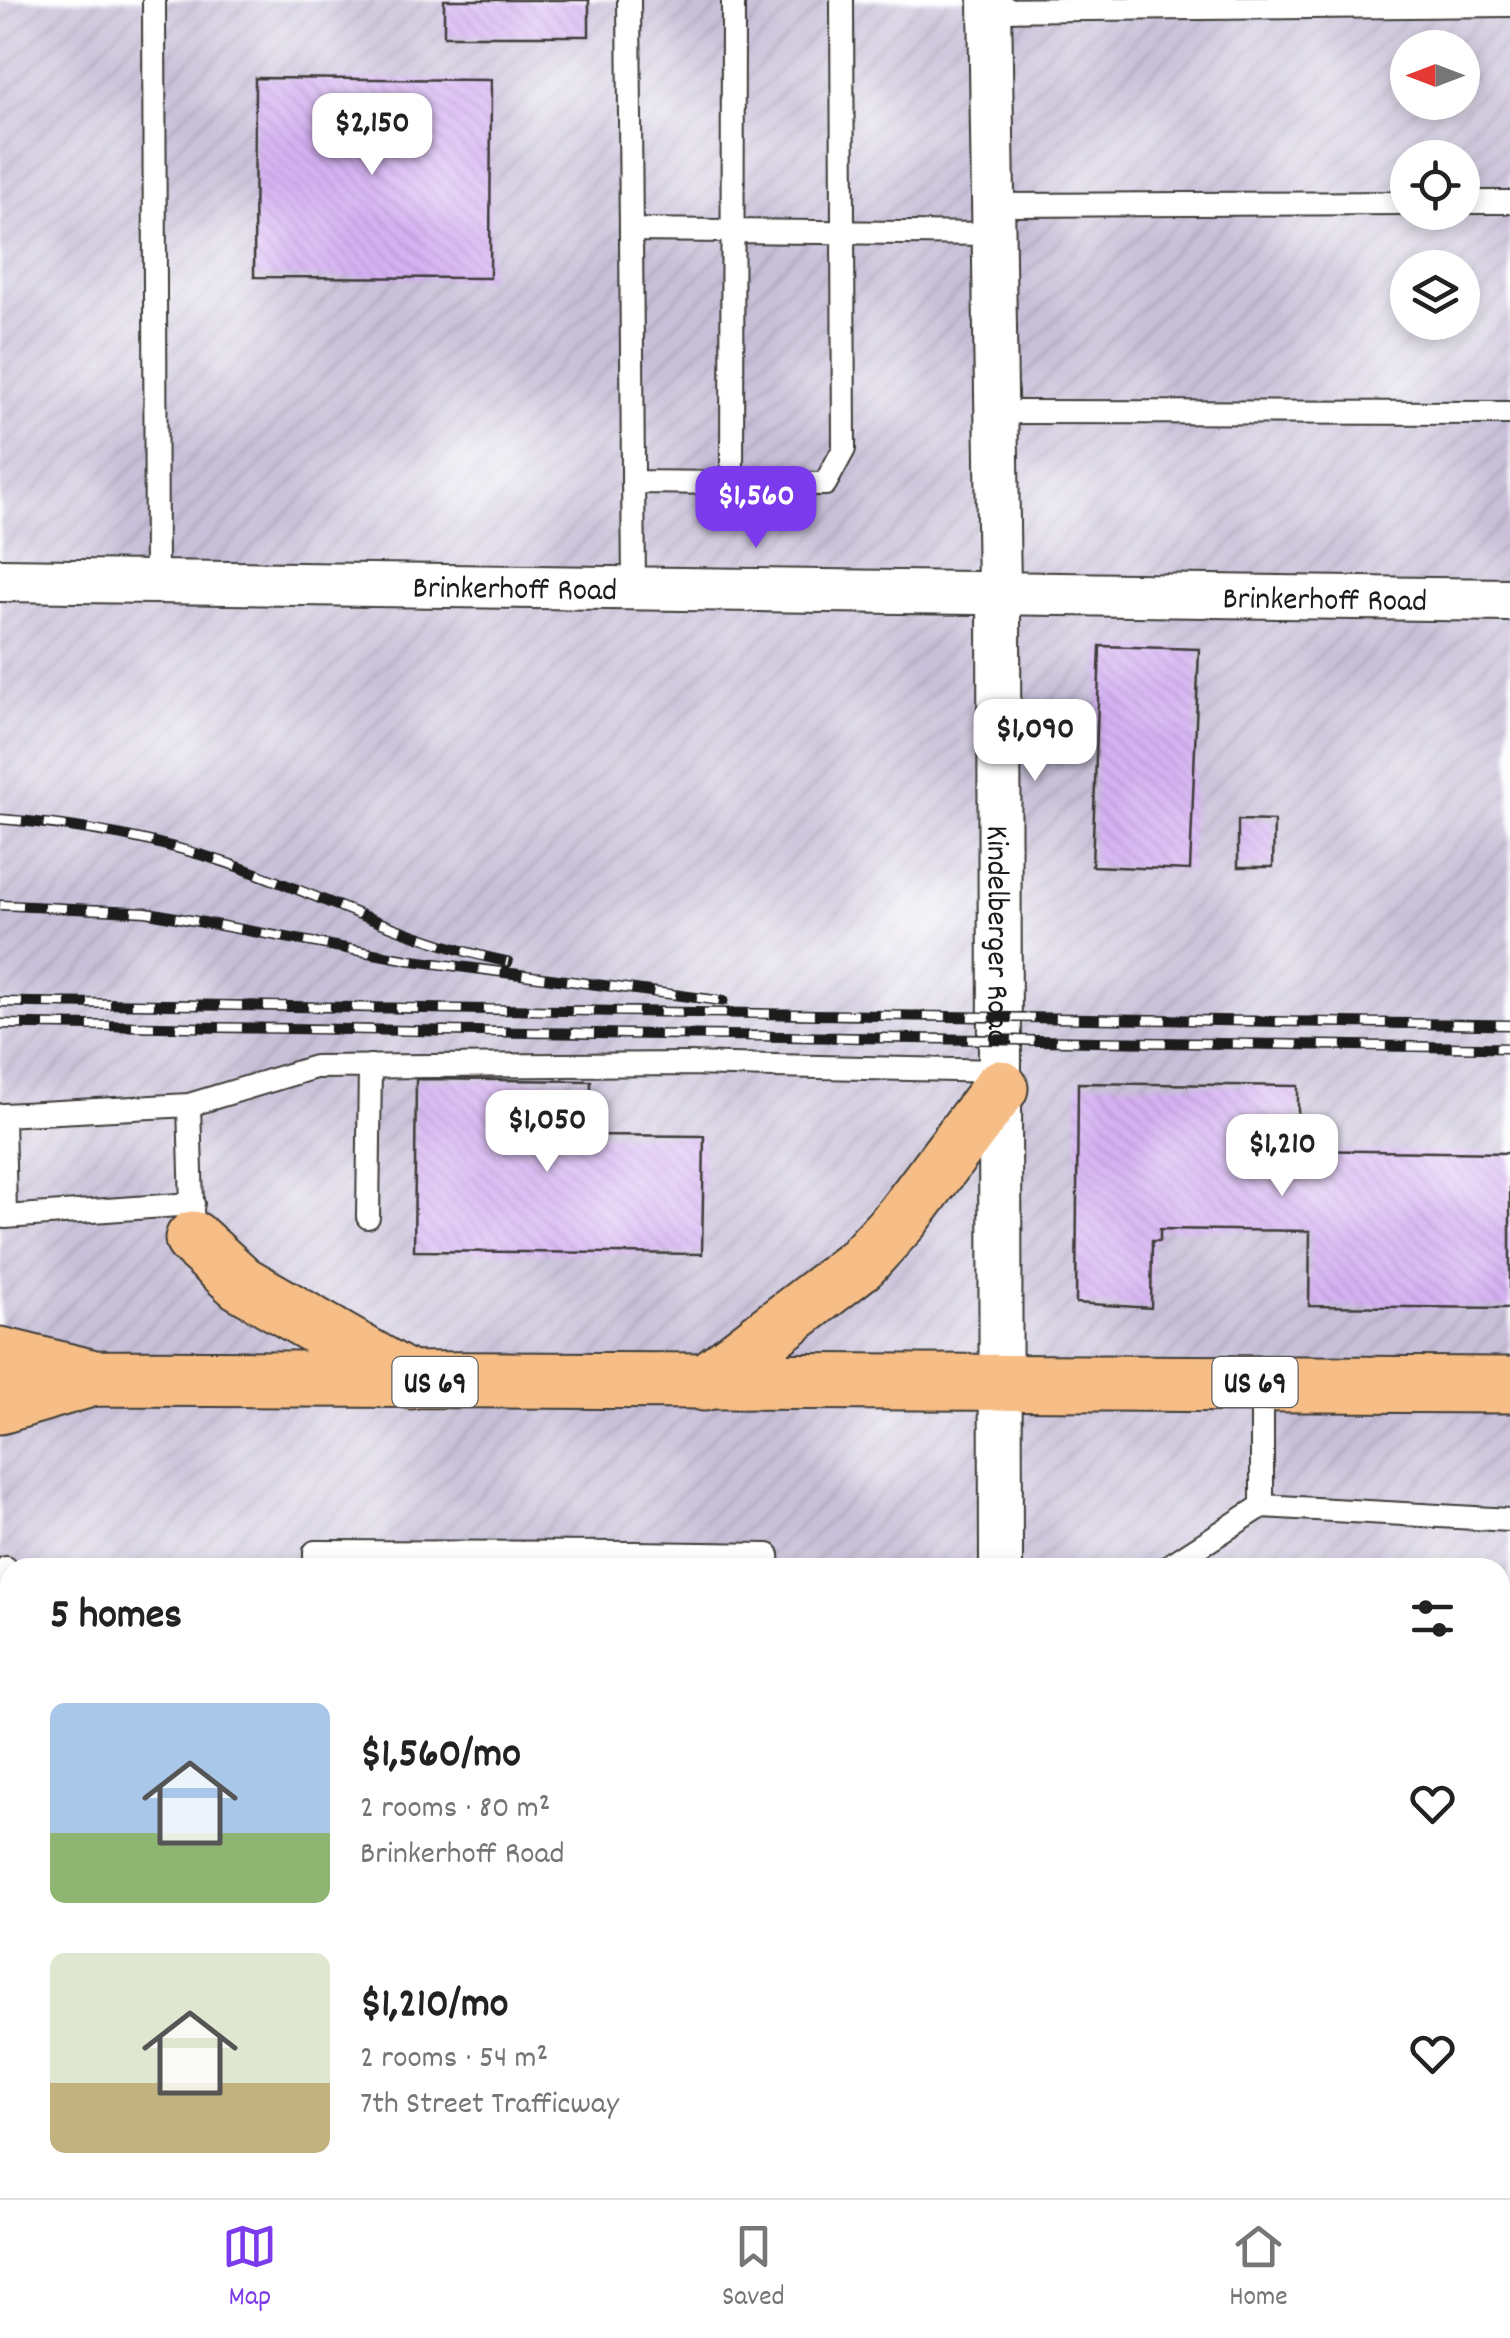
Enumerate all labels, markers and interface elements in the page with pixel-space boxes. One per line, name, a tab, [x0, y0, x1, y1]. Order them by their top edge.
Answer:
north arrow	[1390, 30, 1480, 120]
map controls	[1390, 30, 1480, 340]
pin: $2,150	[291, 93, 453, 178]
text: $2,150	[334, 102, 410, 148]
button: locate	[1390, 140, 1480, 230]
button: layers	[1390, 250, 1480, 340]
pin: $1,560	[675, 466, 837, 551]
text: $1,560	[717, 475, 795, 521]
street label: Brinkerhoff Road	[412, 567, 617, 616]
street label: Brinkerhoff Road	[1222, 578, 1427, 627]
pin: $1,090	[954, 699, 1116, 784]
text: $1,090	[996, 708, 1074, 754]
street label: Kindelberger Road	[971, 825, 1018, 1045]
pin: $1,050	[466, 1090, 628, 1175]
text: $1,050	[507, 1099, 587, 1145]
pin: $1,210	[1201, 1114, 1363, 1199]
text: $1,210	[1248, 1123, 1316, 1169]
road number: US 69	[392, 1357, 478, 1407]
road number: US 69	[1212, 1357, 1298, 1407]
text: 5 homes	[50, 1588, 182, 1648]
icon: filters	[1405, 1591, 1460, 1646]
text: $1,560/mo	[360, 1727, 521, 1787]
icon: home	[130, 1743, 250, 1863]
icon: heart	[1405, 1776, 1460, 1831]
text: 2 rooms · 80 m²	[360, 1787, 550, 1833]
text: Brinkerhoff Road	[360, 1833, 564, 1879]
text: $1,210/mo	[360, 1977, 508, 2037]
icon: home	[130, 1993, 250, 2113]
icon: heart	[1405, 2026, 1460, 2081]
text: 2 rooms · 54 m²	[360, 2037, 548, 2083]
text: 7th Street Trafficway	[360, 2083, 619, 2129]
tab: Map	[222, 2219, 277, 2319]
tab: Saved	[722, 2219, 785, 2319]
tab: Home	[1229, 2219, 1288, 2319]

